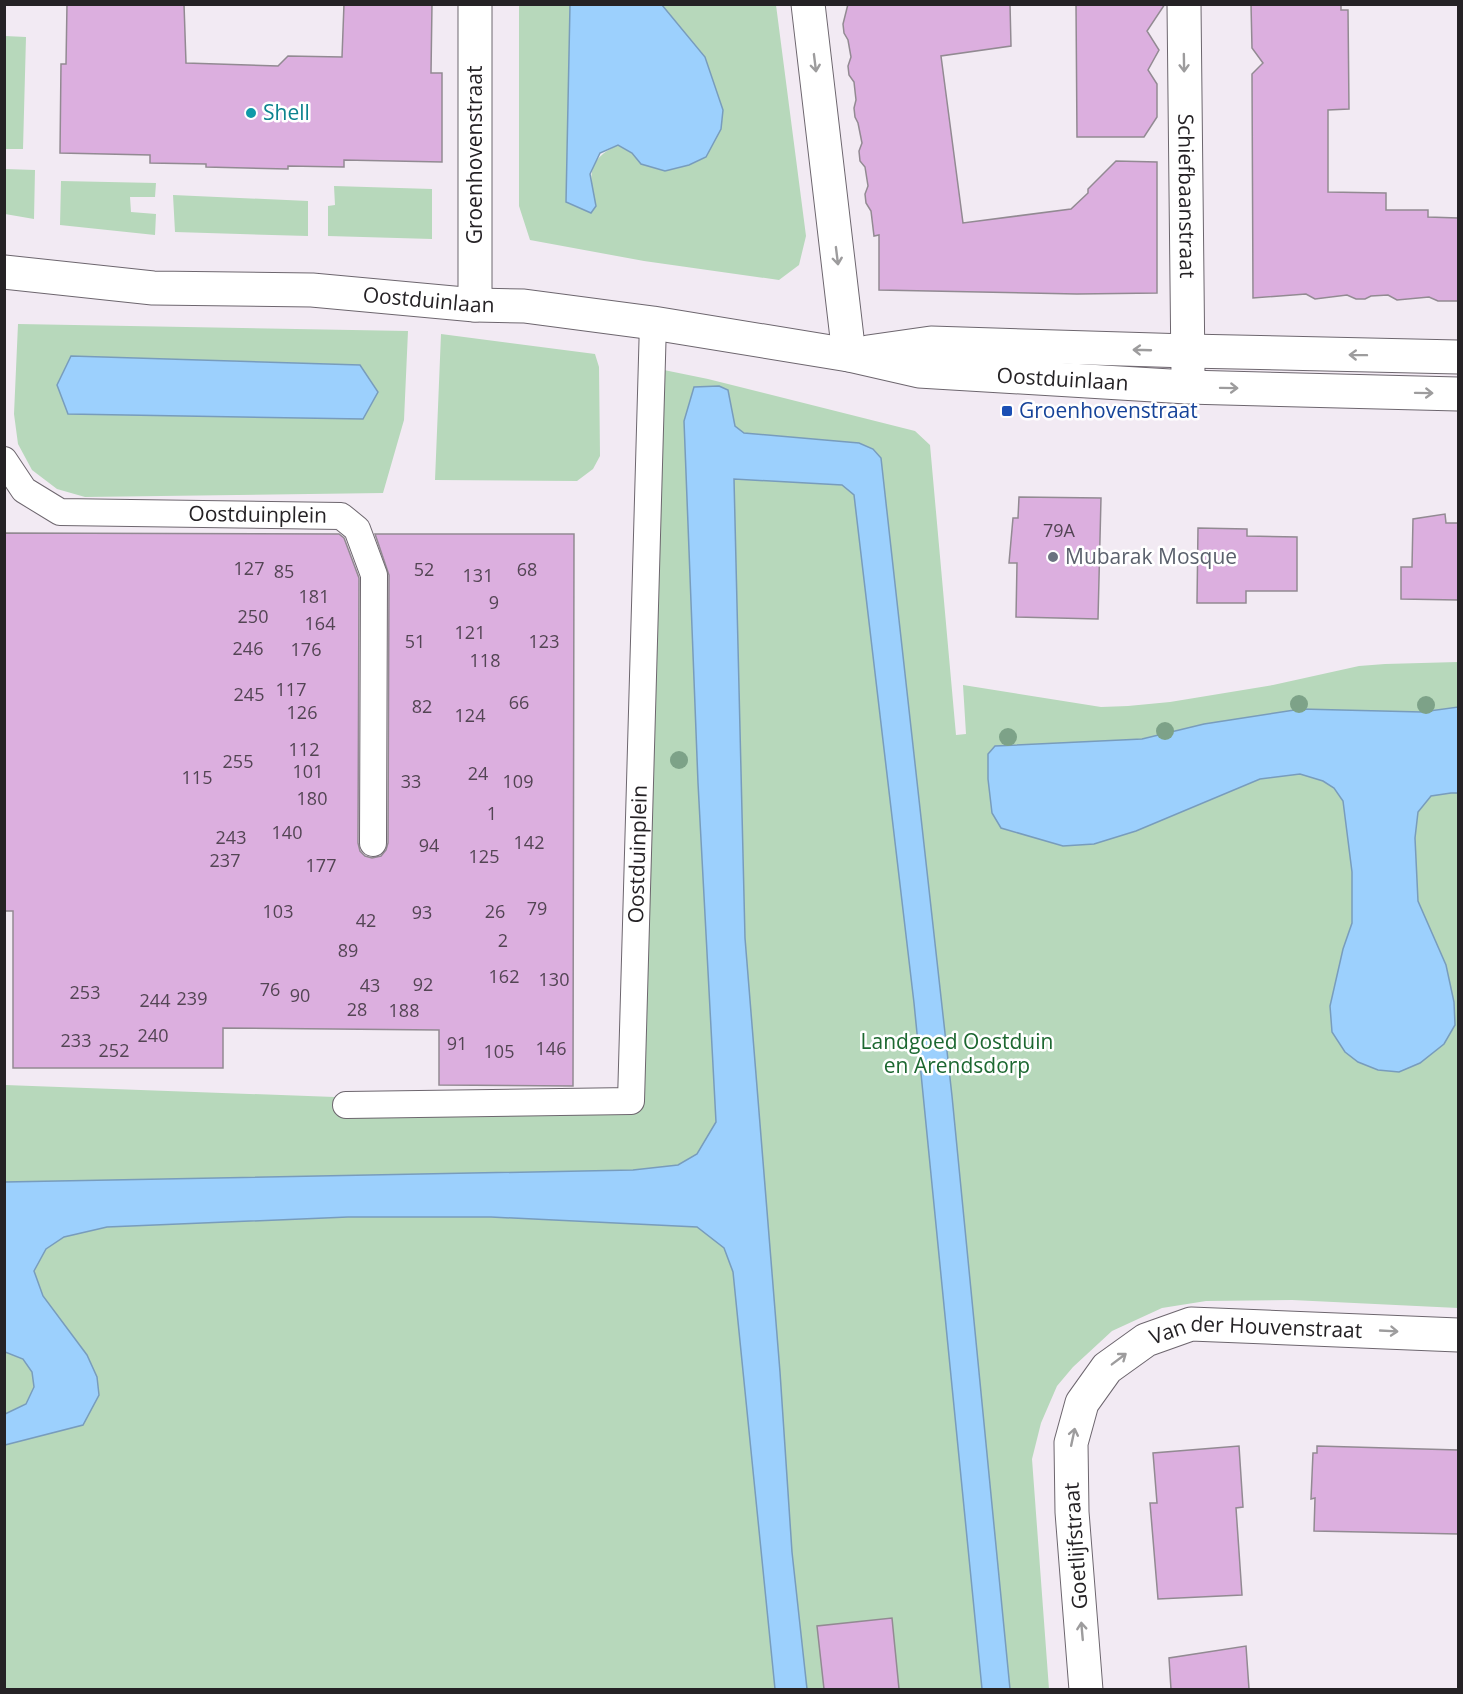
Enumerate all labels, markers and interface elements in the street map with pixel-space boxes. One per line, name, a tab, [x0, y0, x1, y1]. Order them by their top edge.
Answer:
one-way arrow	[810, 52, 821, 72]
one-way arrow	[1179, 52, 1190, 72]
street label: Groenhovenstraat	[460, 66, 488, 244]
place label: Shell	[263, 98, 310, 126]
marker: Shell	[244, 106, 258, 120]
street label: Schiefbaanstraat	[1172, 113, 1202, 278]
one-way arrow	[832, 246, 843, 266]
street label: Oostduinlaan	[362, 280, 495, 318]
one-way arrow	[1133, 344, 1153, 356]
one-way arrow	[1349, 349, 1369, 360]
street label: Oostduinlaan	[996, 361, 1129, 396]
one-way arrow	[1219, 382, 1239, 394]
one-way arrow	[1414, 387, 1434, 399]
place label: Groenhovenstraat	[1019, 396, 1198, 424]
marker: Groenhovenstraat	[1000, 404, 1014, 418]
street label: Oostduinplein	[188, 499, 327, 529]
house number: 79A	[1043, 518, 1076, 542]
place label: Mubarak Mosque	[1065, 542, 1237, 570]
marker: Mubarak Mosque	[1046, 550, 1060, 564]
house number: 127	[234, 556, 264, 580]
house number: 52	[414, 557, 434, 581]
house number: 68	[517, 557, 537, 581]
house number: 85	[274, 559, 294, 583]
house number: 131	[463, 563, 493, 587]
house number: 181	[299, 584, 329, 608]
house number: 9	[489, 590, 499, 614]
house number: 250	[238, 604, 268, 628]
house number: 164	[305, 611, 335, 635]
house number: 121	[455, 620, 485, 644]
house number: 51	[405, 629, 425, 653]
house number: 123	[529, 629, 559, 653]
house number: 246	[233, 636, 263, 660]
house number: 176	[291, 637, 321, 661]
house number: 118	[470, 648, 500, 672]
house number: 117	[276, 677, 306, 701]
house number: 245	[234, 682, 264, 706]
house number: 66	[509, 690, 529, 714]
house number: 82	[412, 694, 432, 718]
house number: 126	[287, 700, 317, 724]
house number: 124	[455, 703, 485, 727]
house number: 112	[289, 737, 319, 761]
house number: 255	[223, 749, 253, 773]
house number: 101	[293, 759, 323, 783]
house number: 24	[468, 761, 488, 785]
house number: 115	[182, 765, 212, 789]
house number: 33	[401, 769, 421, 793]
house number: 109	[503, 769, 533, 793]
street label: Oostduinplein	[621, 784, 653, 924]
house number: 180	[297, 786, 327, 810]
house number: 1	[487, 801, 497, 825]
house number: 140	[272, 820, 302, 844]
house number: 243	[216, 825, 246, 849]
house number: 142	[514, 830, 544, 854]
house number: 94	[419, 833, 439, 857]
house number: 125	[469, 844, 499, 868]
house number: 237	[210, 848, 240, 872]
house number: 177	[306, 853, 336, 877]
house number: 79	[527, 896, 547, 920]
house number: 103	[263, 899, 293, 923]
house number: 26	[485, 899, 505, 923]
house number: 93	[412, 900, 432, 924]
house number: 42	[356, 908, 376, 932]
house number: 2	[498, 928, 508, 952]
house number: 89	[338, 938, 358, 962]
house number: 162	[489, 964, 519, 988]
house number: 130	[539, 967, 569, 991]
house number: 92	[413, 972, 433, 996]
house number: 43	[360, 973, 380, 997]
house number: 76	[260, 977, 280, 1001]
house number: 253	[70, 980, 100, 1004]
house number: 90	[290, 983, 310, 1007]
house number: 239	[177, 986, 207, 1010]
house number: 244	[140, 988, 170, 1012]
house number: 28	[347, 997, 367, 1021]
house number: 188	[389, 998, 419, 1022]
house number: 240	[138, 1023, 168, 1047]
park label: Landgoed Oostduin en Arendsdorp	[861, 1027, 1053, 1079]
house number: 233	[61, 1028, 91, 1052]
house number: 91	[447, 1031, 467, 1055]
house number: 146	[536, 1036, 566, 1060]
house number: 252	[99, 1038, 129, 1062]
house number: 105	[484, 1039, 514, 1063]
street label: Van der Houvenstraat	[1145, 1309, 1363, 1351]
one-way arrow	[1378, 1326, 1398, 1337]
one-way arrow	[1111, 1353, 1127, 1366]
one-way arrow	[1068, 1428, 1079, 1447]
street label: Goetlijfstraat	[1057, 1482, 1093, 1610]
one-way arrow	[1076, 1622, 1087, 1642]

